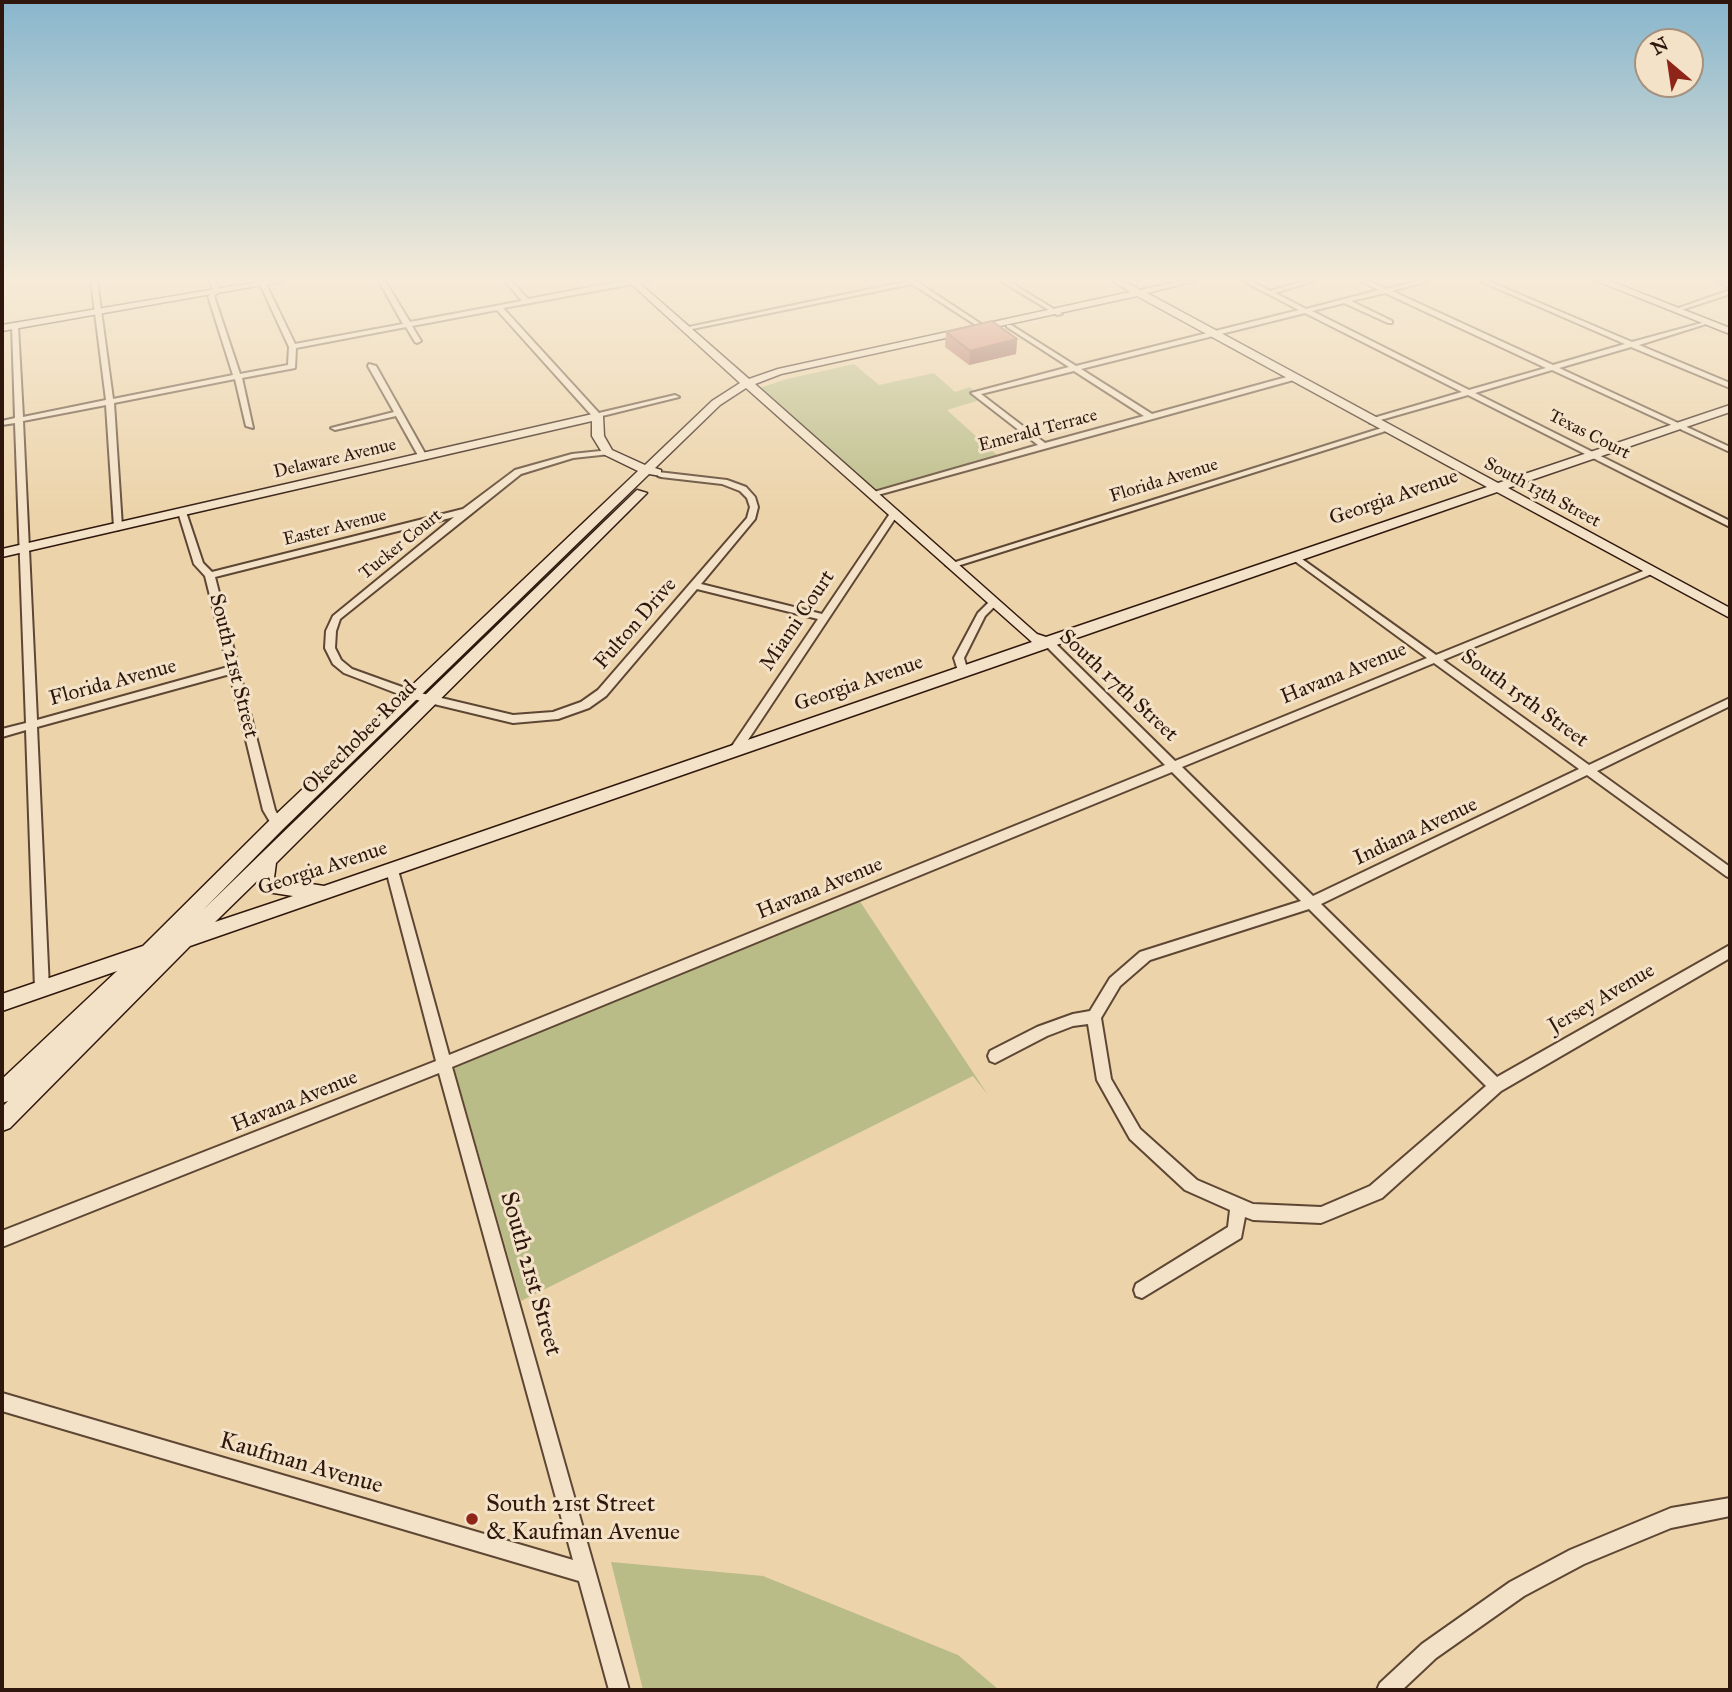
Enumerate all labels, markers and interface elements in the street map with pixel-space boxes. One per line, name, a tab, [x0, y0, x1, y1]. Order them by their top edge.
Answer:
north arrow	[1634, 28, 1704, 98]
text: N	[1647, 32, 1672, 60]
street label: Emerald Terrace	[976, 405, 1100, 457]
street label: Texas Court	[1545, 405, 1633, 465]
street label: Delaware Avenue	[271, 434, 399, 484]
street label: South 13th Street	[1480, 453, 1604, 533]
street label: Florida Avenue	[1107, 454, 1221, 508]
street label: Georgia Avenue	[1326, 464, 1462, 532]
street label: Easter Avenue	[281, 505, 389, 551]
street label: Tucker Court	[355, 505, 447, 585]
street label: Miami Court	[755, 566, 841, 676]
street label: Fulton Drive	[589, 573, 683, 675]
street label: South 21st Street	[203, 591, 263, 741]
street label: South 17th Street	[1053, 625, 1183, 747]
street label: Havana Avenue	[1277, 637, 1411, 711]
street label: South 15th Street	[1455, 644, 1593, 754]
street label: Georgia Avenue	[791, 650, 927, 718]
street label: Florida Avenue	[47, 654, 179, 712]
street label: Okeechobee Road	[298, 676, 422, 800]
street label: Indiana Avenue	[1350, 792, 1482, 872]
street label: Georgia Avenue	[255, 836, 391, 902]
street label: Havana Avenue	[753, 852, 887, 926]
street label: Jersey Avenue	[1544, 958, 1660, 1040]
street label: Havana Avenue	[228, 1065, 362, 1139]
street label: South 21st Street	[493, 1189, 567, 1359]
street label: Kaufman Avenue	[216, 1427, 386, 1501]
place label: South 21st Street & Kaufman Avenue	[486, 1491, 680, 1547]
marker: South 21st Street & Kaufman Avenue	[464, 1511, 480, 1527]

